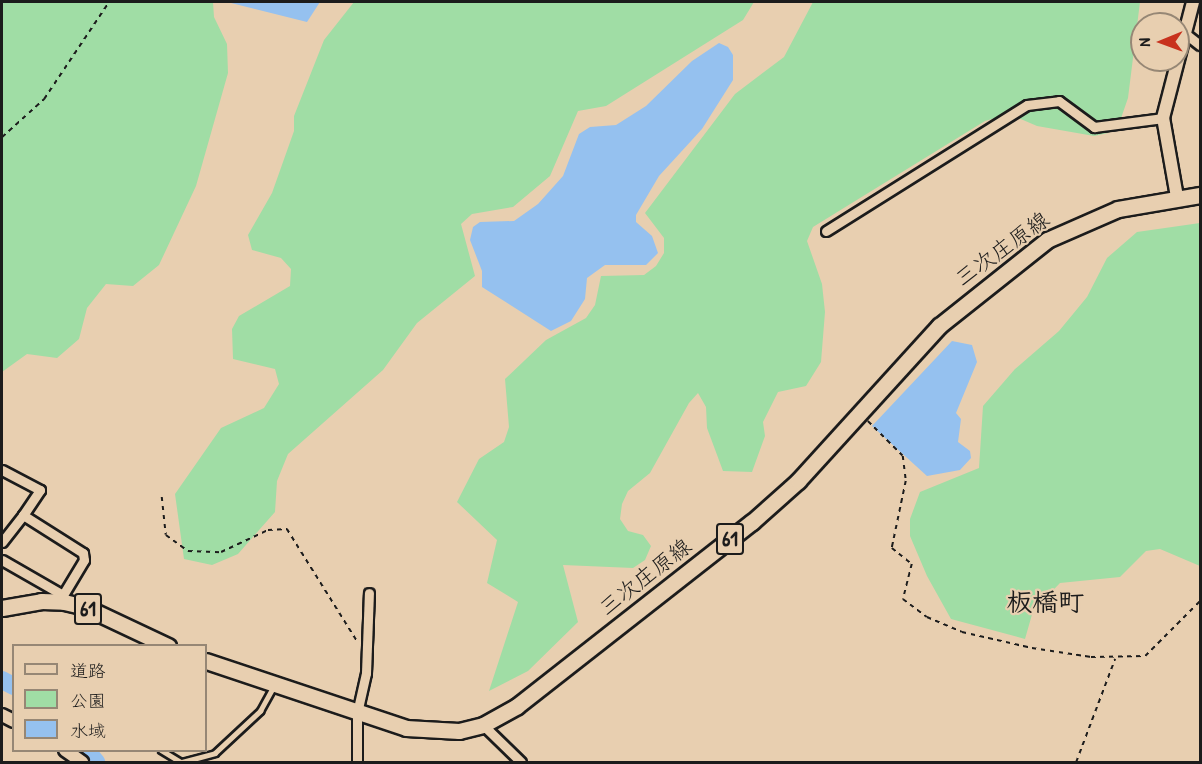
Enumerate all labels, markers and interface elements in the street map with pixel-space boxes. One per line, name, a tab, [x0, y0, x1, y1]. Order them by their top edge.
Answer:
north arrow	[1130, 12, 1190, 72]
text: N	[1133, 38, 1155, 47]
street label: 三次庄原線	[950, 206, 1054, 292]
road number: 61	[715, 521, 745, 557]
street label: 三次庄原線	[594, 533, 696, 621]
district label: 板橋町	[1006, 586, 1084, 618]
road number: 61	[73, 591, 103, 627]
legend	[12, 644, 207, 752]
text: 道路	[70, 658, 106, 683]
text: 公園	[70, 688, 106, 713]
text: 水域	[70, 718, 106, 743]

